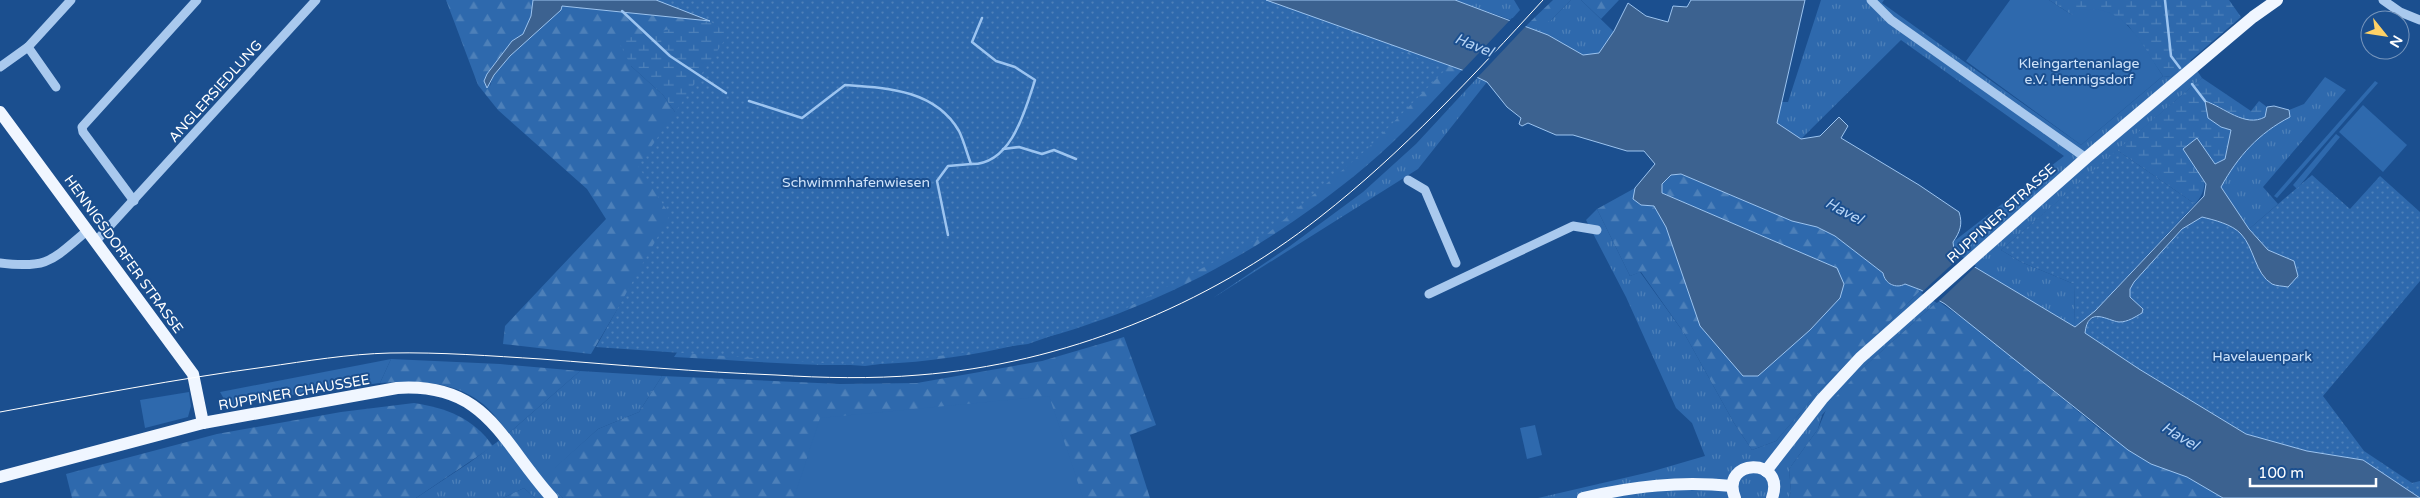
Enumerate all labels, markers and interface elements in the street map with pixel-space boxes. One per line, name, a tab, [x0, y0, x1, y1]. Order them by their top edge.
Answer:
north arrow	[2360, 10, 2410, 60]
water label: Havel	[1452, 29, 1498, 62]
text: N	[2386, 32, 2406, 50]
street label: ANGLERSIEDLUNG	[165, 37, 266, 146]
park label: Kleingartenanlage e.V. Hennigsdorf	[2018, 55, 2140, 88]
street label: RUPPINER STRASSE	[1943, 160, 2059, 267]
street label: HENNIGSDORFER STRASSE	[60, 172, 187, 337]
park label: Schwimmhafenwiesen	[782, 174, 930, 191]
water label: Havel	[1822, 194, 1868, 229]
park label: Havelauenpark	[2212, 348, 2312, 365]
street label: RUPPINER CHAUSSEE	[217, 371, 371, 414]
water label: Havel	[2158, 418, 2204, 455]
scale bar	[2250, 456, 2376, 488]
text: 100 m	[2258, 464, 2304, 482]

